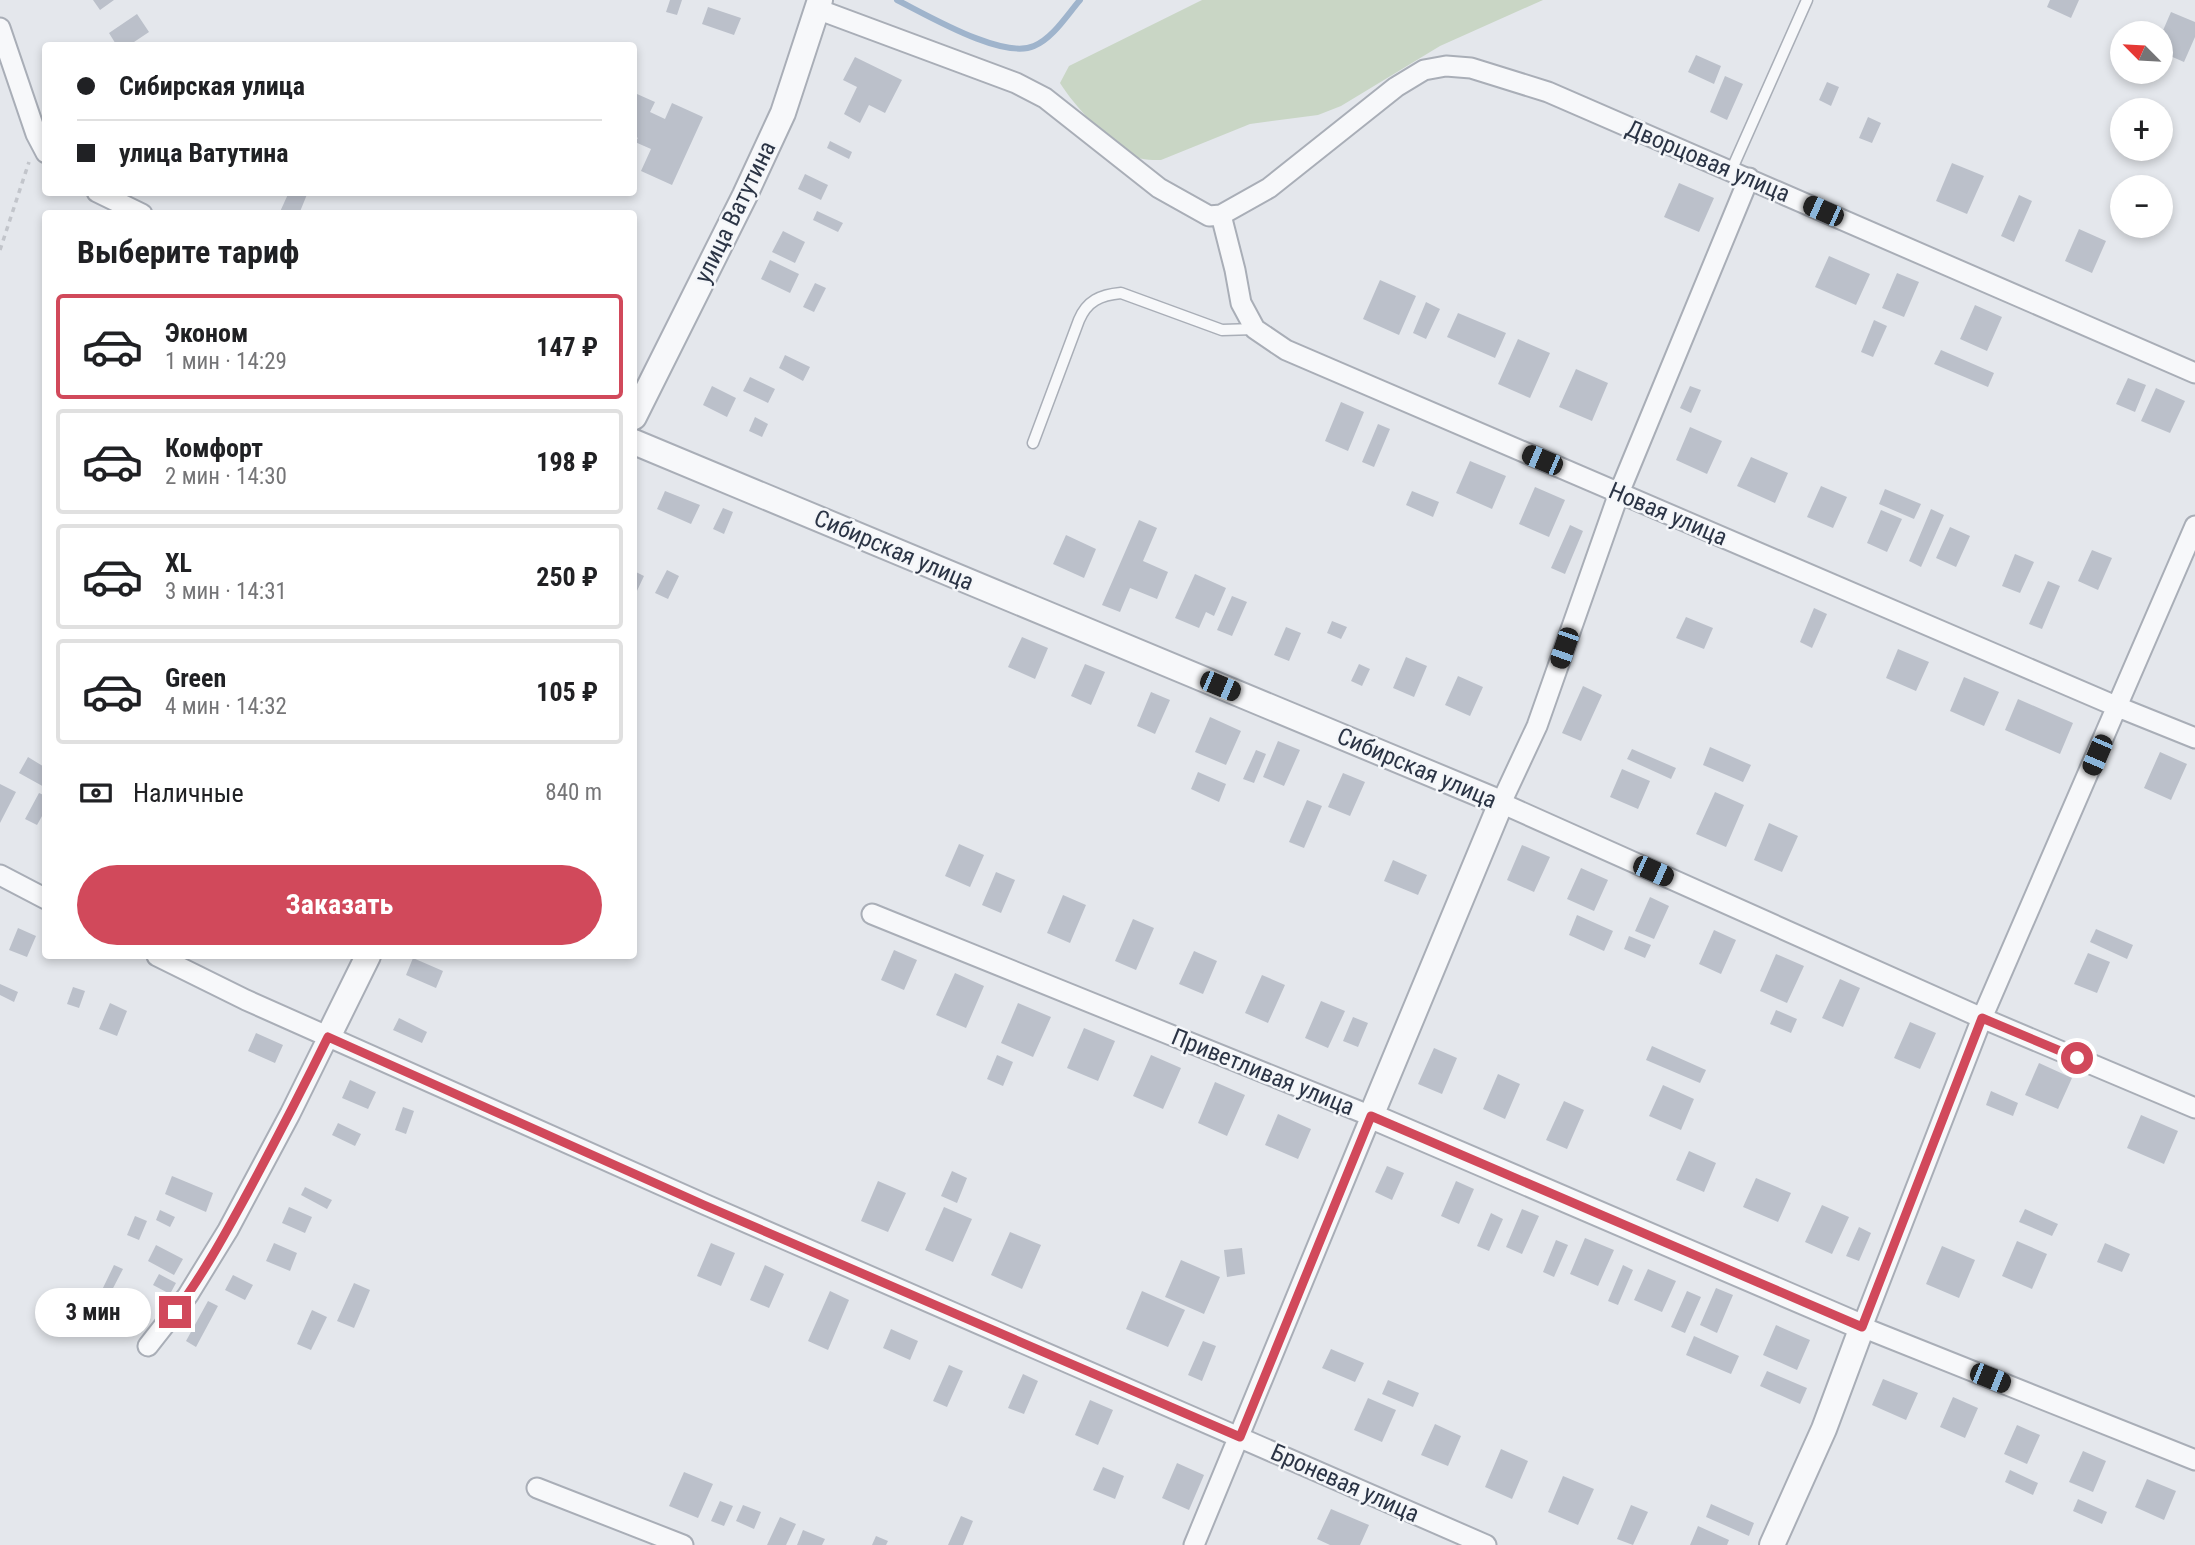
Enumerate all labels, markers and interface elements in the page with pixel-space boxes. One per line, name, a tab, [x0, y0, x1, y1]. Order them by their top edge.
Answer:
north arrow	[2110, 21, 2174, 84]
map controls	[2110, 21, 2173, 238]
text: Сибирская улица	[119, 71, 305, 101]
button: +	[2110, 98, 2173, 161]
street label: Дворцовая улица	[1622, 114, 1794, 208]
street label: улица Ватутина	[689, 136, 781, 288]
text: улица Ватутина	[119, 138, 289, 168]
button: −	[2110, 175, 2173, 238]
car	[1800, 193, 1847, 229]
text: Выберите тариф	[77, 233, 299, 271]
icon: car	[81, 315, 144, 378]
text: Эконом	[165, 318, 248, 348]
text: 147 ₽	[536, 332, 598, 362]
text: 1 мин · 14:29	[165, 348, 287, 375]
icon: car	[81, 430, 144, 493]
text: Комфорт	[165, 433, 263, 463]
car	[1519, 442, 1566, 478]
text: 198 ₽	[536, 447, 598, 477]
text: 2 мин · 14:30	[165, 463, 287, 490]
street label: Новая улица	[1605, 477, 1731, 551]
street label: Сибирская улица	[810, 504, 978, 596]
icon: car	[81, 545, 144, 608]
text: XL	[165, 548, 192, 578]
text: 250 ₽	[536, 562, 598, 592]
text: 3 мин · 14:31	[165, 578, 287, 605]
car	[1548, 625, 1581, 671]
icon: car	[81, 660, 144, 723]
text: Green	[165, 663, 226, 693]
car	[1197, 668, 1244, 704]
text: 105 ₽	[536, 677, 598, 707]
text: 4 мин · 14:32	[165, 693, 287, 720]
street label: Сибирская улица	[1333, 722, 1501, 814]
car	[2080, 732, 2115, 778]
icon: cash	[77, 774, 115, 812]
text: Наличные	[133, 778, 244, 808]
text: 840 m	[545, 779, 602, 806]
car	[1630, 853, 1677, 889]
button: Заказать	[77, 865, 602, 945]
street label: Приветливая улица	[1168, 1023, 1358, 1121]
route start	[2061, 1042, 2093, 1074]
callout: 3 мин	[35, 1288, 150, 1336]
route end	[159, 1296, 191, 1328]
text: 3 мин	[65, 1299, 121, 1326]
car	[1967, 1360, 2014, 1396]
street label: Броневая улица	[1267, 1438, 1423, 1528]

